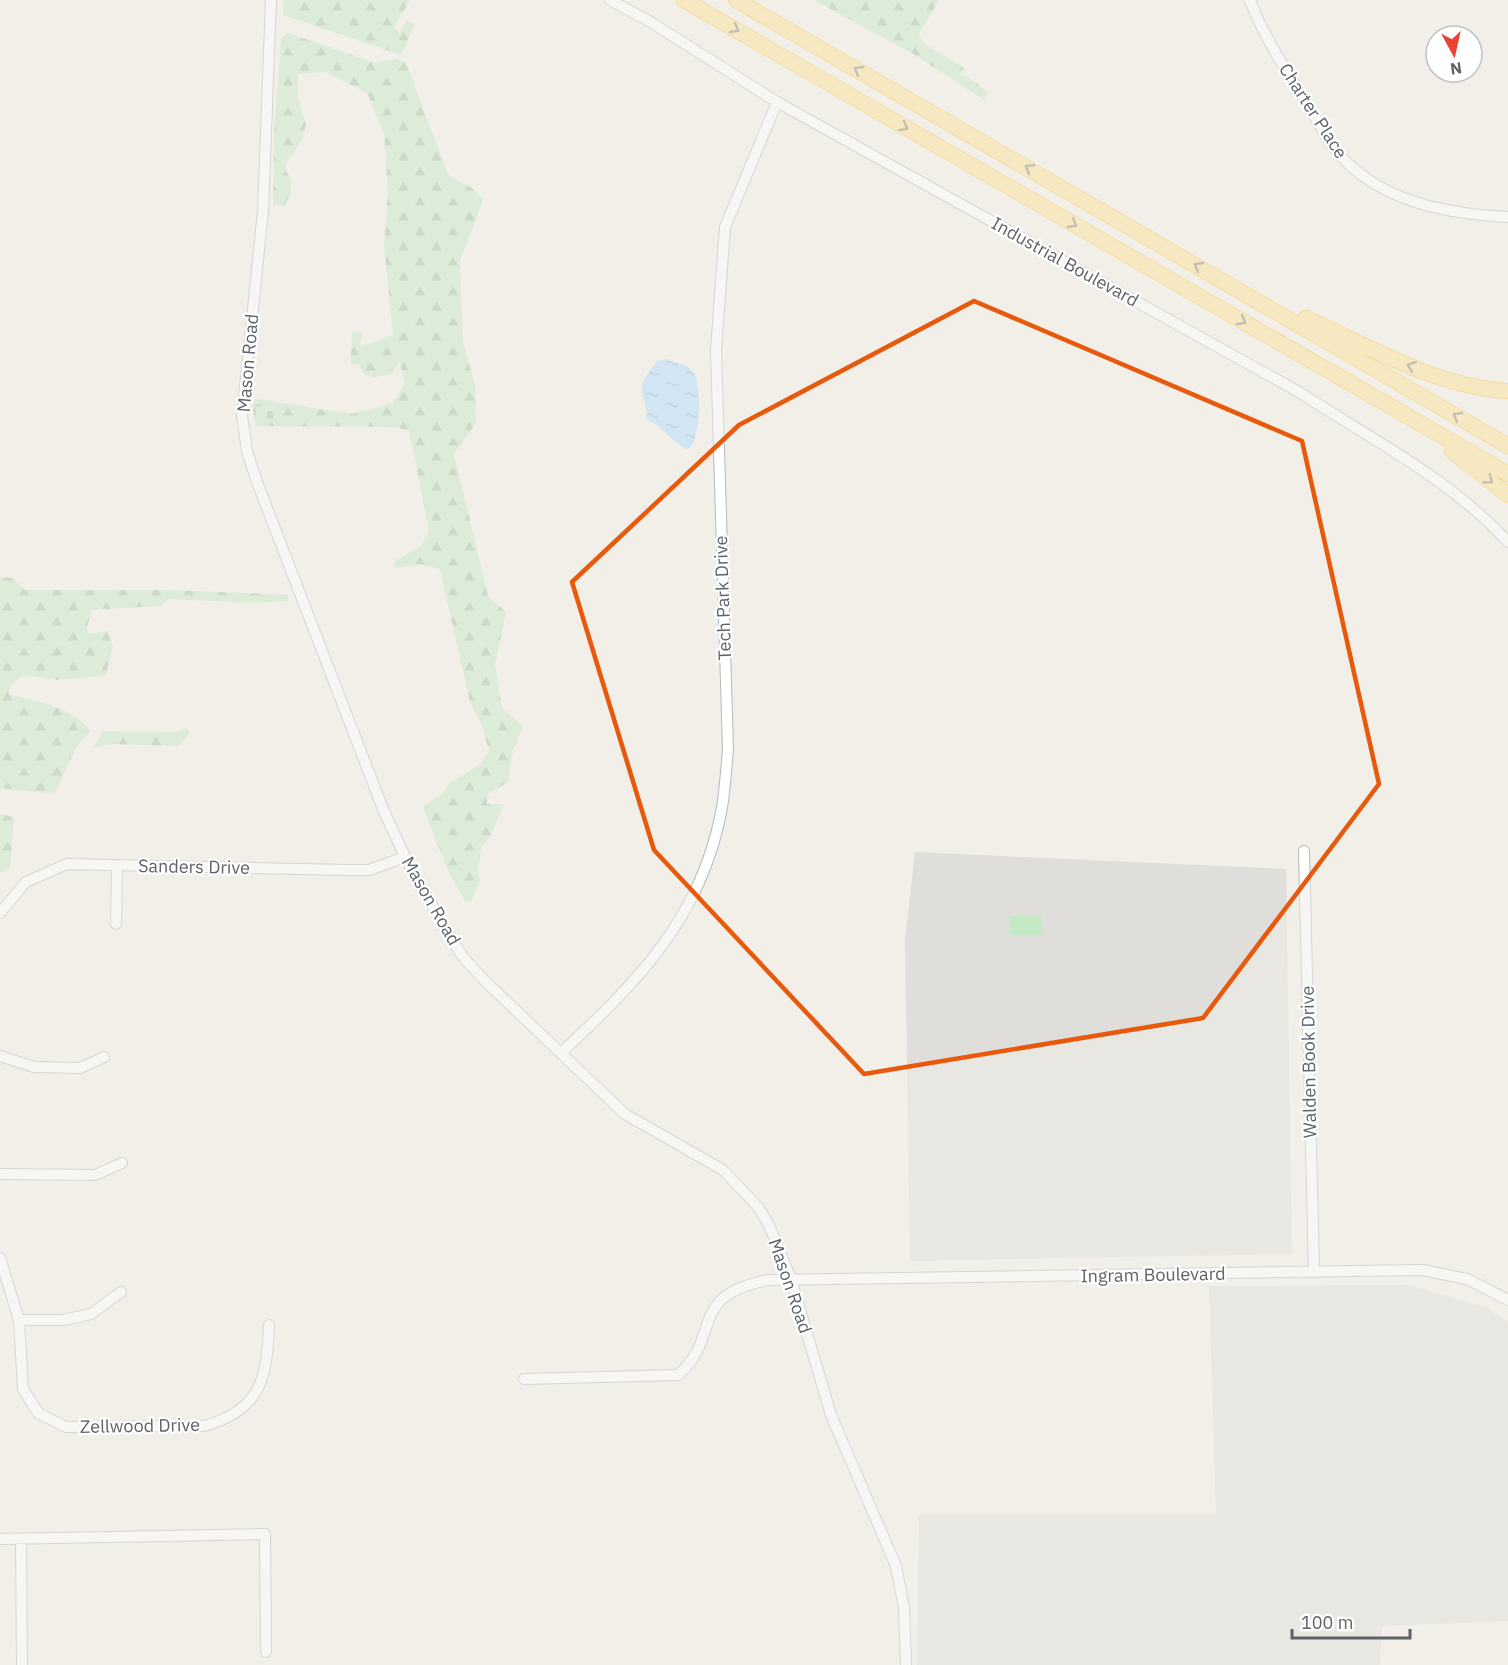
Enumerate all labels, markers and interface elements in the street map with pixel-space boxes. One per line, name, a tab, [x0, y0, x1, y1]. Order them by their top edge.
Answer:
one-way arrow	[729, 22, 739, 33]
north arrow	[1424, 24, 1484, 84]
text: N	[1449, 58, 1463, 80]
street label: Charter Place	[1274, 59, 1353, 163]
one-way arrow	[854, 66, 864, 77]
one-way arrow	[898, 119, 908, 131]
one-way arrow	[1025, 164, 1035, 176]
street label: Industrial Boulevard	[988, 212, 1143, 312]
one-way arrow	[1067, 217, 1077, 228]
one-way arrow	[1194, 261, 1204, 273]
street label: Mason Road	[232, 313, 263, 413]
one-way arrow	[1236, 314, 1246, 325]
one-way arrow	[1406, 360, 1417, 373]
one-way arrow	[1453, 412, 1463, 424]
one-way arrow	[1482, 472, 1493, 483]
street label: Tech Park Drive	[709, 535, 736, 661]
street label: Mason Road	[397, 852, 466, 949]
street label: Sanders Drive	[138, 854, 250, 879]
street label: Walden Book Drive	[1296, 985, 1321, 1138]
street label: Mason Road	[763, 1235, 817, 1336]
street label: Ingram Boulevard	[1080, 1262, 1226, 1287]
street label: Zellwood Drive	[80, 1413, 200, 1438]
scale bar	[1292, 1602, 1410, 1640]
text: 100 m	[1301, 1611, 1353, 1634]

